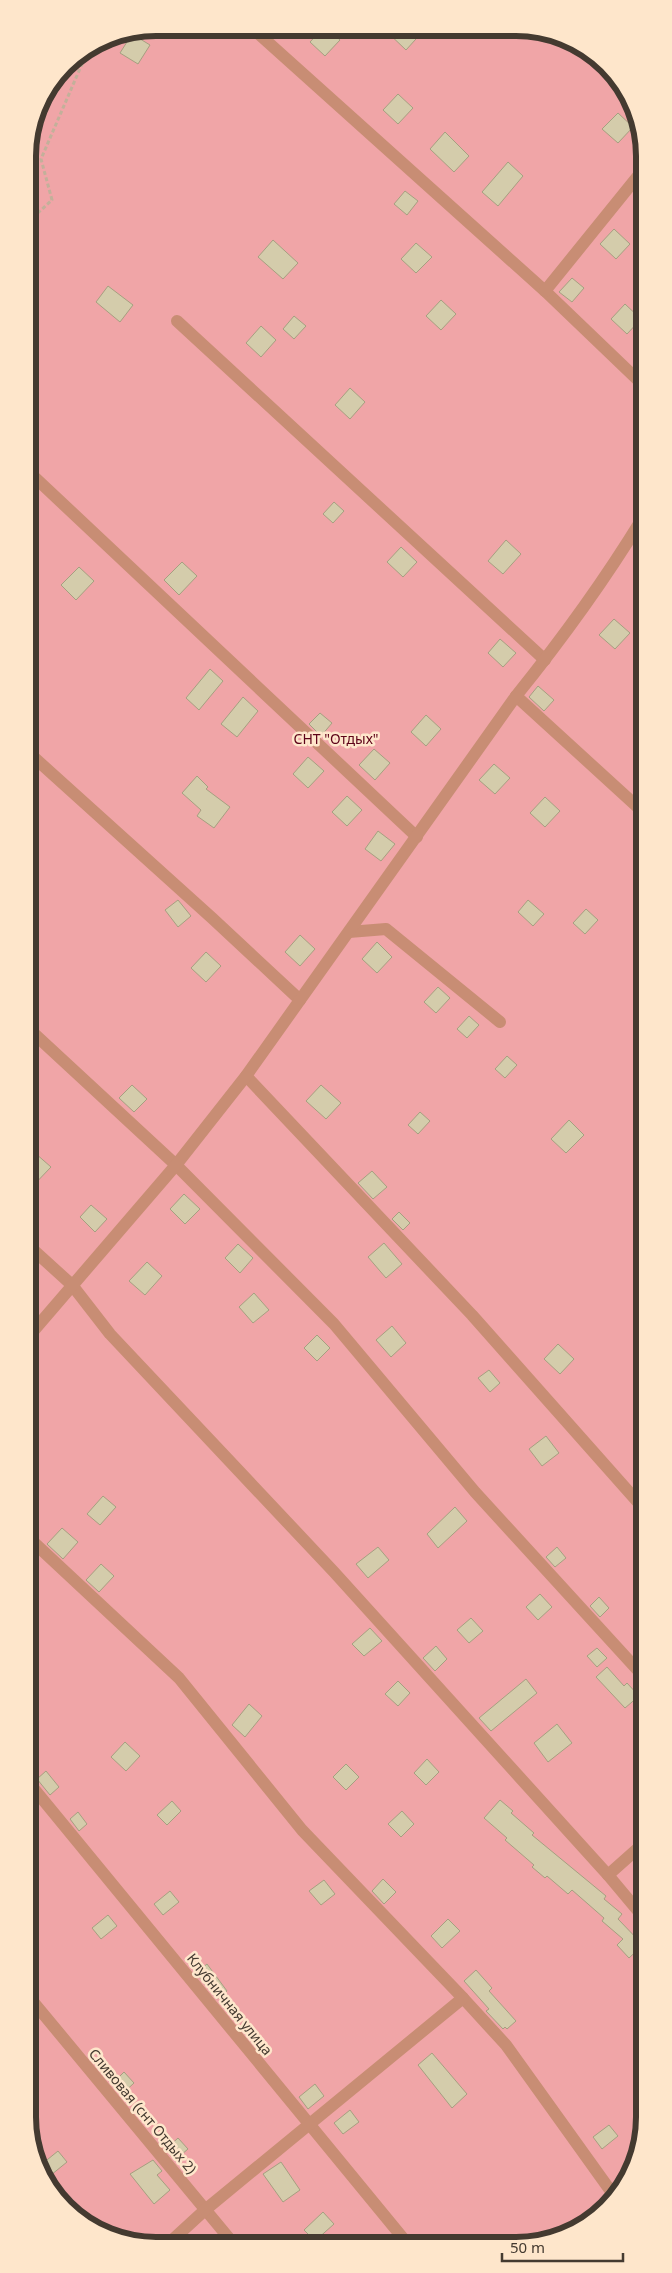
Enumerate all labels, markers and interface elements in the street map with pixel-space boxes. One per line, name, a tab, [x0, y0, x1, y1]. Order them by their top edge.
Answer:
park label: СНТ "Отдых"	[293, 729, 379, 748]
street label: Клубничная улица	[183, 1949, 277, 2059]
street label: Сливовая (снт Отдых 2)	[85, 2044, 201, 2178]
scale bar	[502, 2230, 623, 2262]
text: 50 m	[510, 2237, 545, 2257]

